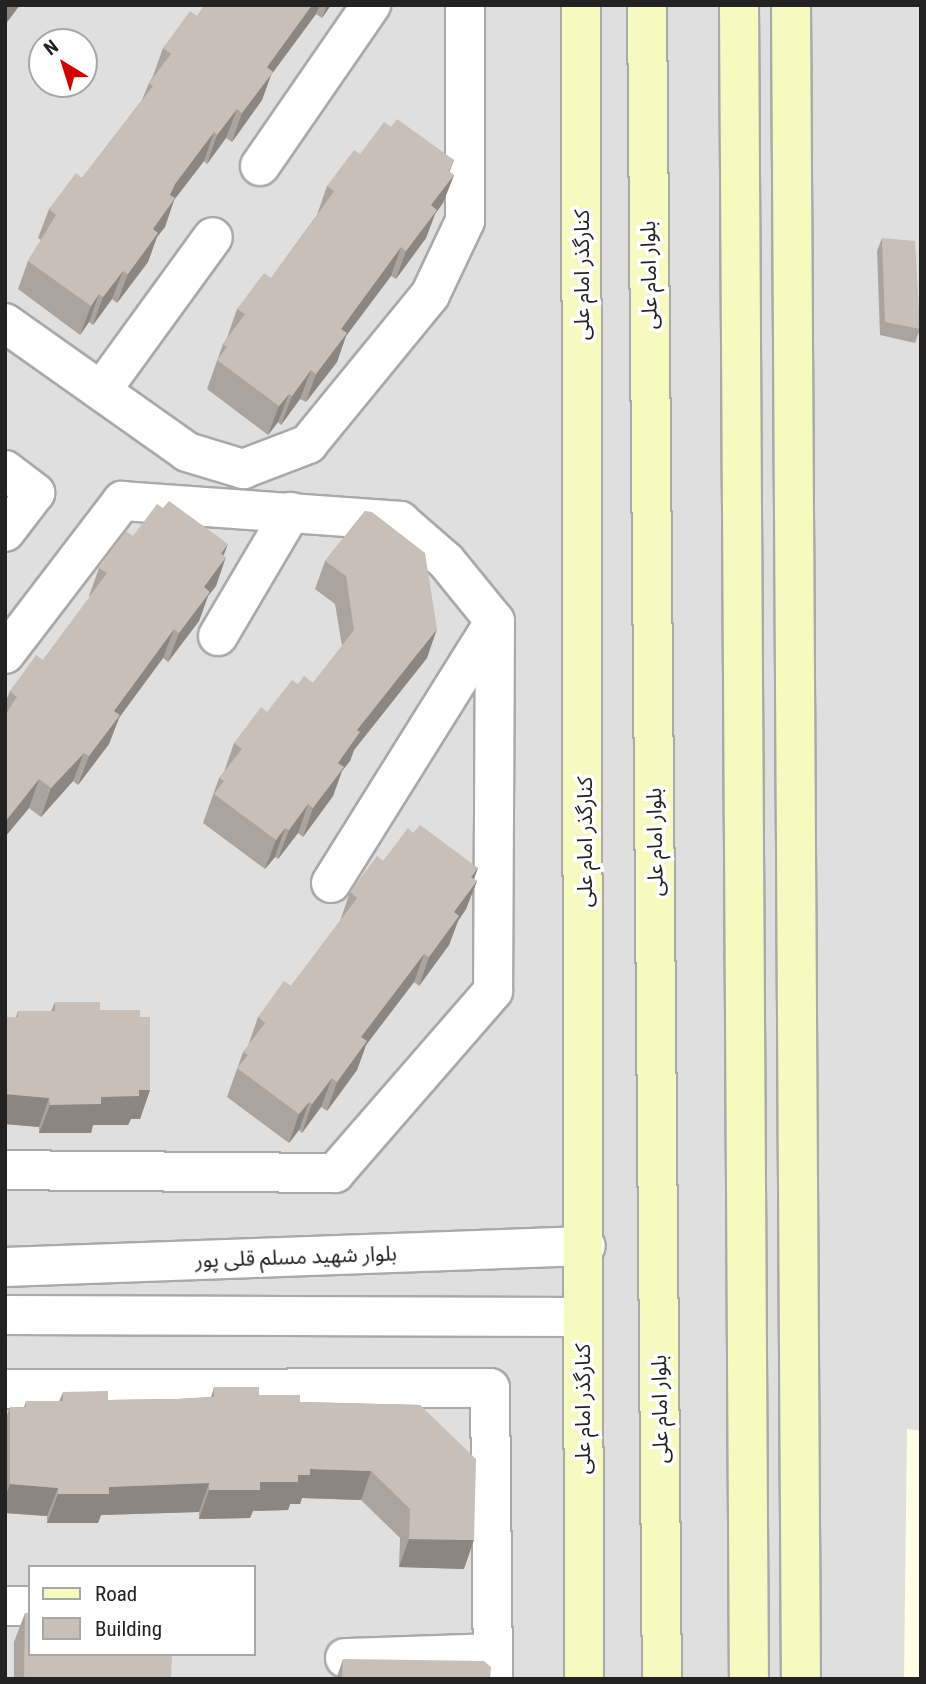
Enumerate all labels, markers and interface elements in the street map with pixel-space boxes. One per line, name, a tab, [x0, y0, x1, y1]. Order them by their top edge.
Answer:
north arrow	[28, 28, 98, 98]
text: N	[39, 35, 63, 60]
street label: کنارگذر امام علی	[569, 210, 595, 340]
street label: بلوار امام علی	[635, 220, 663, 330]
street label: کنارگذر امام علی	[572, 777, 598, 907]
street label: بلوار امام علی	[641, 787, 669, 897]
street label: بلوار شهید مسلم قلی پور	[195, 1241, 397, 1273]
street label: کنارگذر امام علی	[570, 1344, 596, 1474]
street label: بلوار امام علی	[646, 1354, 674, 1464]
legend	[28, 1565, 256, 1656]
text: Road	[95, 1582, 137, 1606]
text: Building	[95, 1617, 162, 1641]

